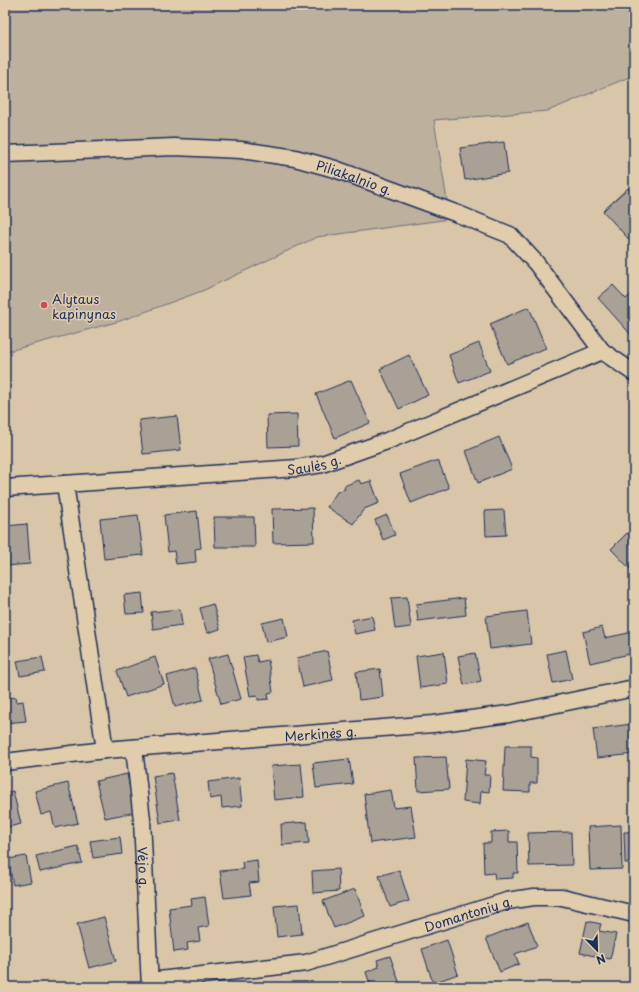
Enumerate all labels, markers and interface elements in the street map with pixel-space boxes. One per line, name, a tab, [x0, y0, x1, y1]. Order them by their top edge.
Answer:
street label: Piliakalnio g.	[314, 155, 395, 199]
place label: Alytaus kapinynas	[52, 289, 116, 323]
marker: Alytaus kapinynas	[39, 300, 49, 310]
street label: Saulės g.	[286, 449, 343, 478]
street label: Merkinės g.	[284, 721, 357, 745]
street label: Vėjo g.	[134, 846, 155, 889]
street label: Domantonių g.	[422, 891, 514, 935]
north arrow	[577, 930, 617, 970]
text: N	[594, 950, 608, 969]

